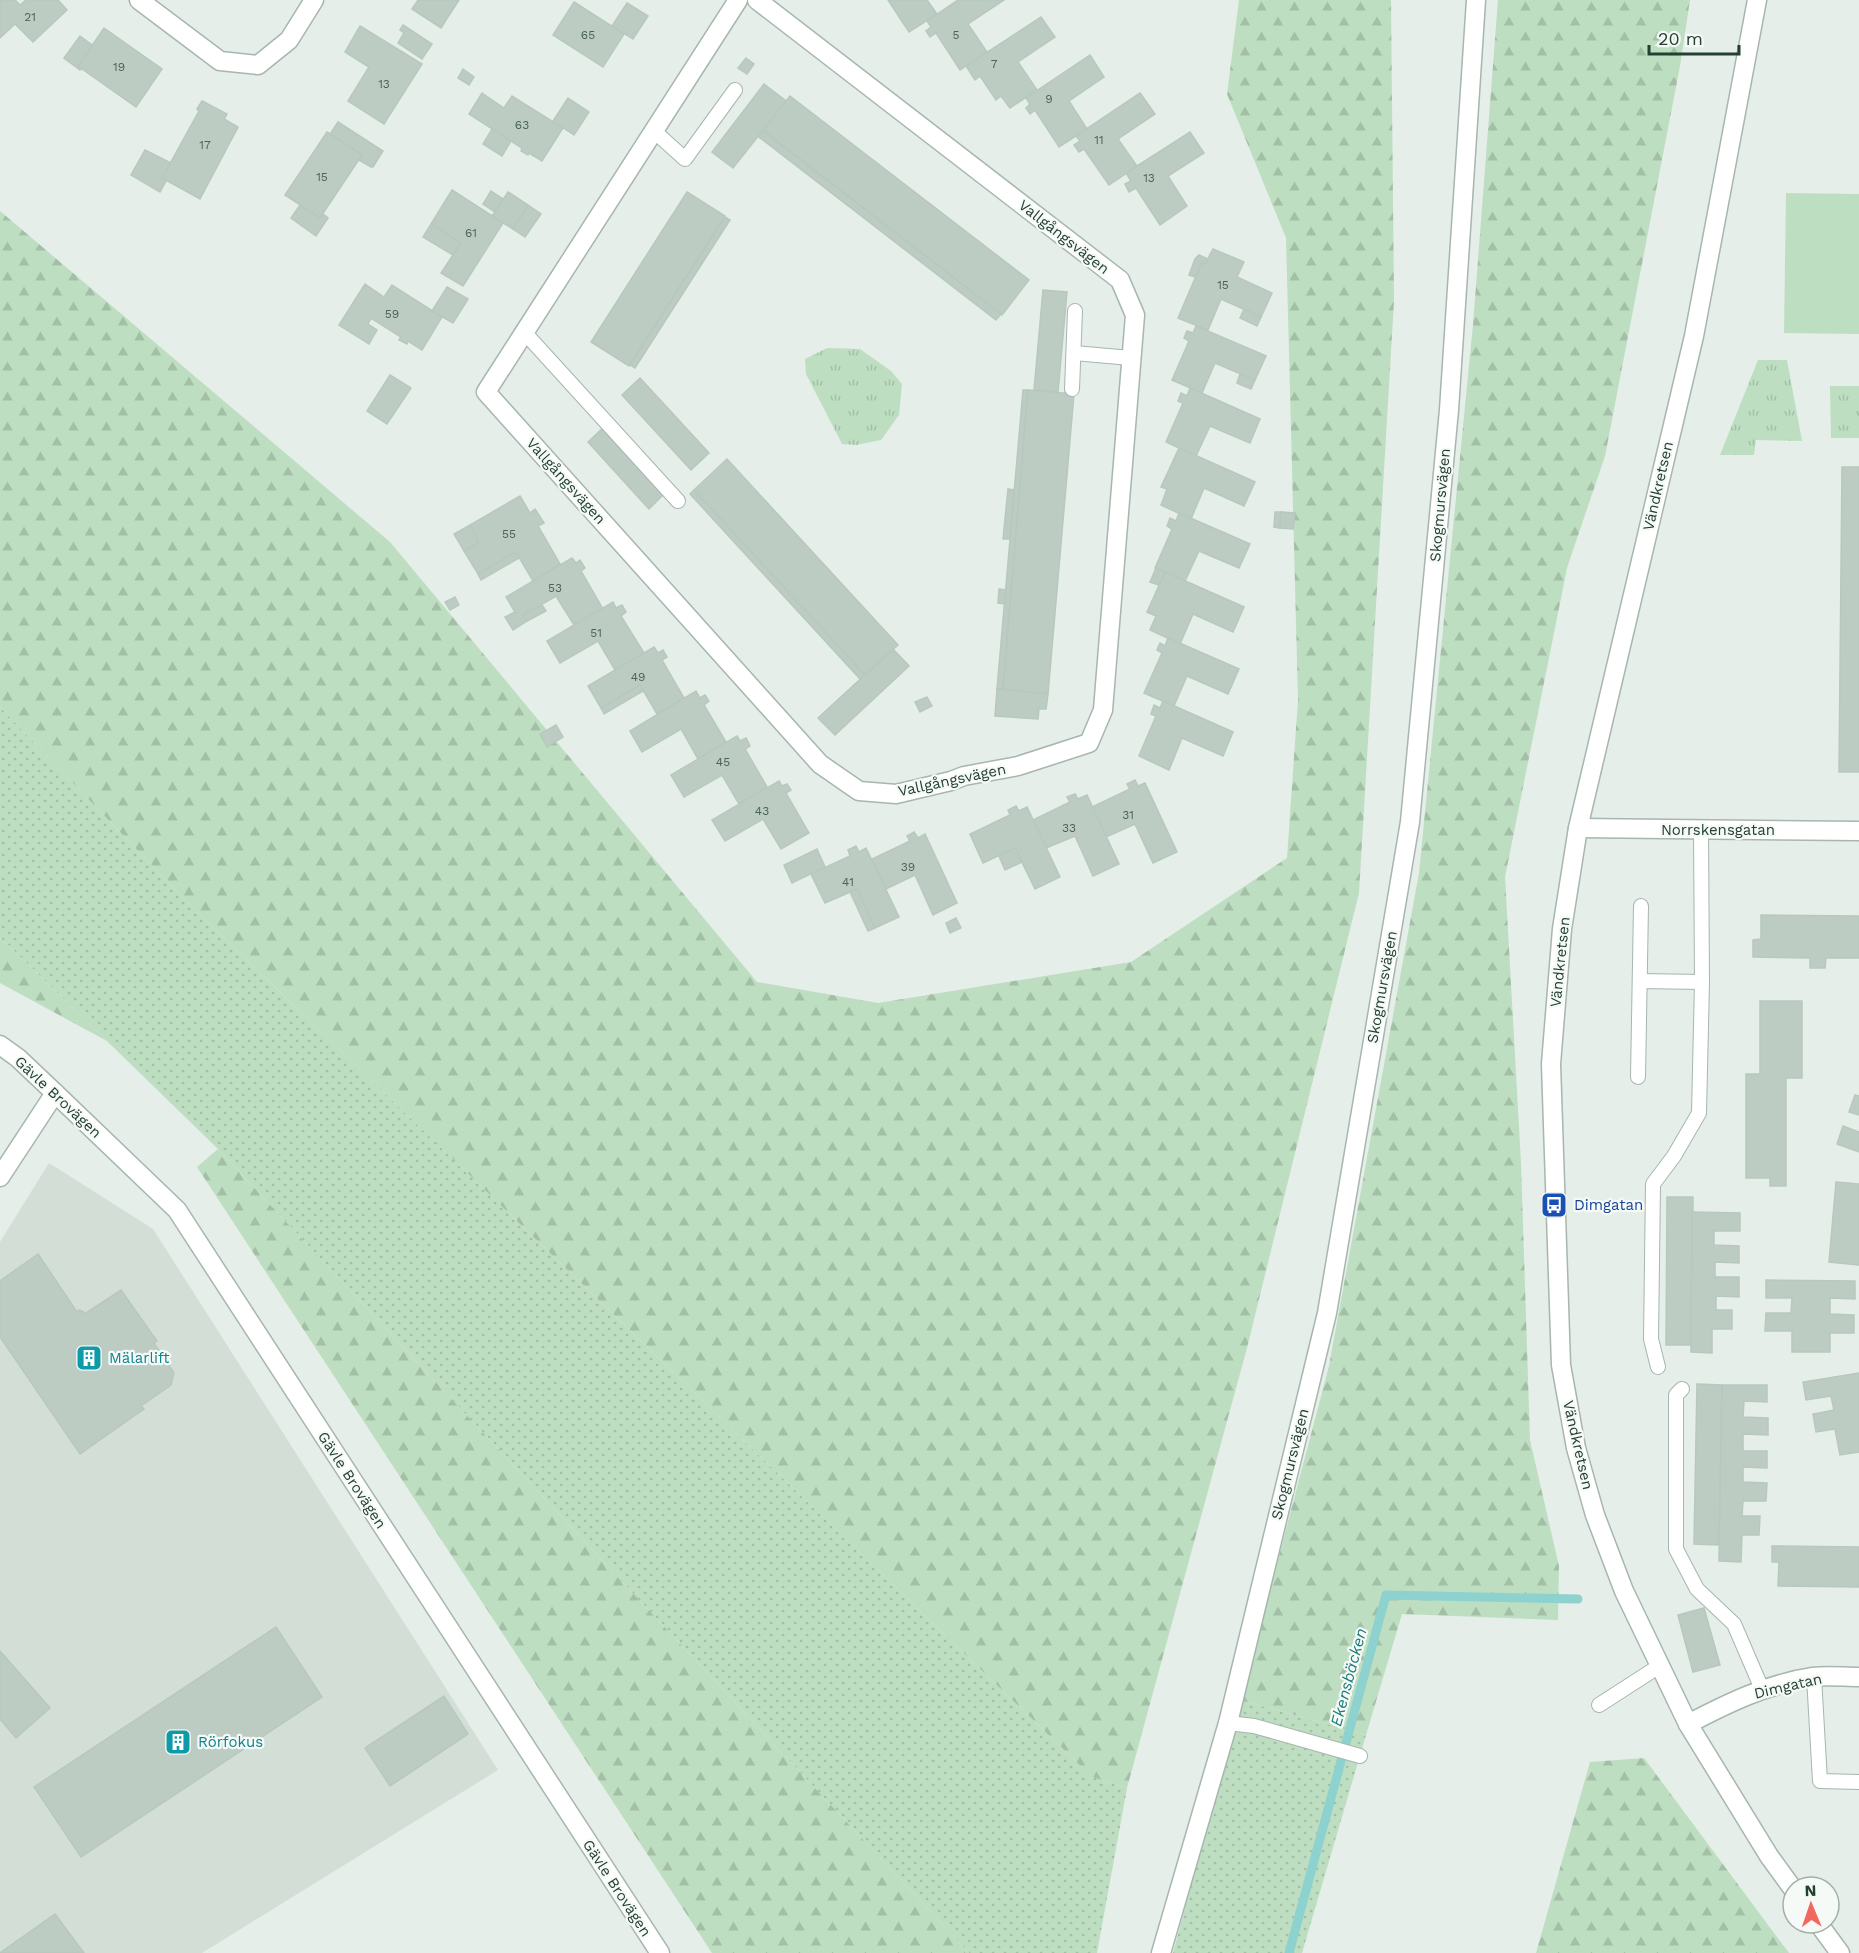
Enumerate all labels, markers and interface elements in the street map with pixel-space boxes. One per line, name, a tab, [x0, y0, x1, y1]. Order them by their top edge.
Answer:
house number: 21	[24, 10, 36, 24]
scale bar	[1649, 18, 1739, 56]
house number: 65	[581, 28, 595, 42]
house number: 5	[953, 28, 960, 42]
text: 20 m	[1658, 28, 1703, 49]
house number: 7	[991, 57, 998, 71]
house number: 19	[113, 60, 125, 74]
house number: 13	[378, 77, 390, 91]
house number: 9	[1045, 92, 1053, 106]
house number: 63	[515, 118, 529, 132]
house number: 11	[1094, 133, 1104, 147]
house number: 17	[199, 138, 211, 152]
house number: 15	[316, 170, 328, 184]
house number: 13	[1143, 171, 1155, 185]
street label: Vallgångsvägen	[1015, 196, 1113, 278]
house number: 61	[465, 226, 477, 240]
house number: 15	[1217, 278, 1229, 292]
house number: 59	[385, 307, 399, 321]
street label: Vallgångsvägen	[523, 434, 609, 528]
street label: Vändkretsen	[1639, 440, 1677, 532]
street label: Skogmursvägen	[1426, 447, 1454, 563]
house number: 55	[502, 527, 516, 541]
house number: 53	[548, 581, 562, 595]
house number: 51	[590, 626, 602, 640]
house number: 49	[631, 670, 645, 684]
house number: 45	[716, 755, 730, 769]
street label: Vallgångsvägen	[896, 760, 1008, 800]
house number: 43	[755, 804, 769, 818]
house number: 31	[1122, 808, 1134, 822]
house number: 33	[1062, 821, 1076, 835]
street label: Norrskensgatan	[1661, 821, 1775, 839]
house number: 39	[901, 860, 915, 874]
house number: 41	[842, 875, 854, 889]
street label: Vändkretsen	[1546, 916, 1574, 1008]
street label: Skogmursvägen	[1363, 929, 1401, 1045]
street label: Gävle Brovägen	[11, 1052, 105, 1142]
bus stop icon: Dimgatan	[1539, 1190, 1569, 1220]
place label: Dimgatan	[1574, 1196, 1643, 1214]
building icon: Mälarlift	[74, 1343, 104, 1373]
place label: Mälarlift	[109, 1349, 170, 1367]
street label: Vändkretsen	[1559, 1399, 1597, 1491]
street label: Skogmursvägen	[1267, 1407, 1313, 1521]
street label: Gävle Brovägen	[314, 1428, 390, 1532]
water label: Ekensbäcken	[1326, 1626, 1371, 1728]
street label: Dimgatan	[1752, 1669, 1824, 1703]
building icon: Rörfokus	[163, 1727, 193, 1757]
place label: Rörfokus	[198, 1733, 263, 1751]
street label: Gävle Brovägen	[579, 1836, 655, 1940]
north arrow	[1781, 1875, 1841, 1935]
text: N	[1804, 1881, 1817, 1900]

